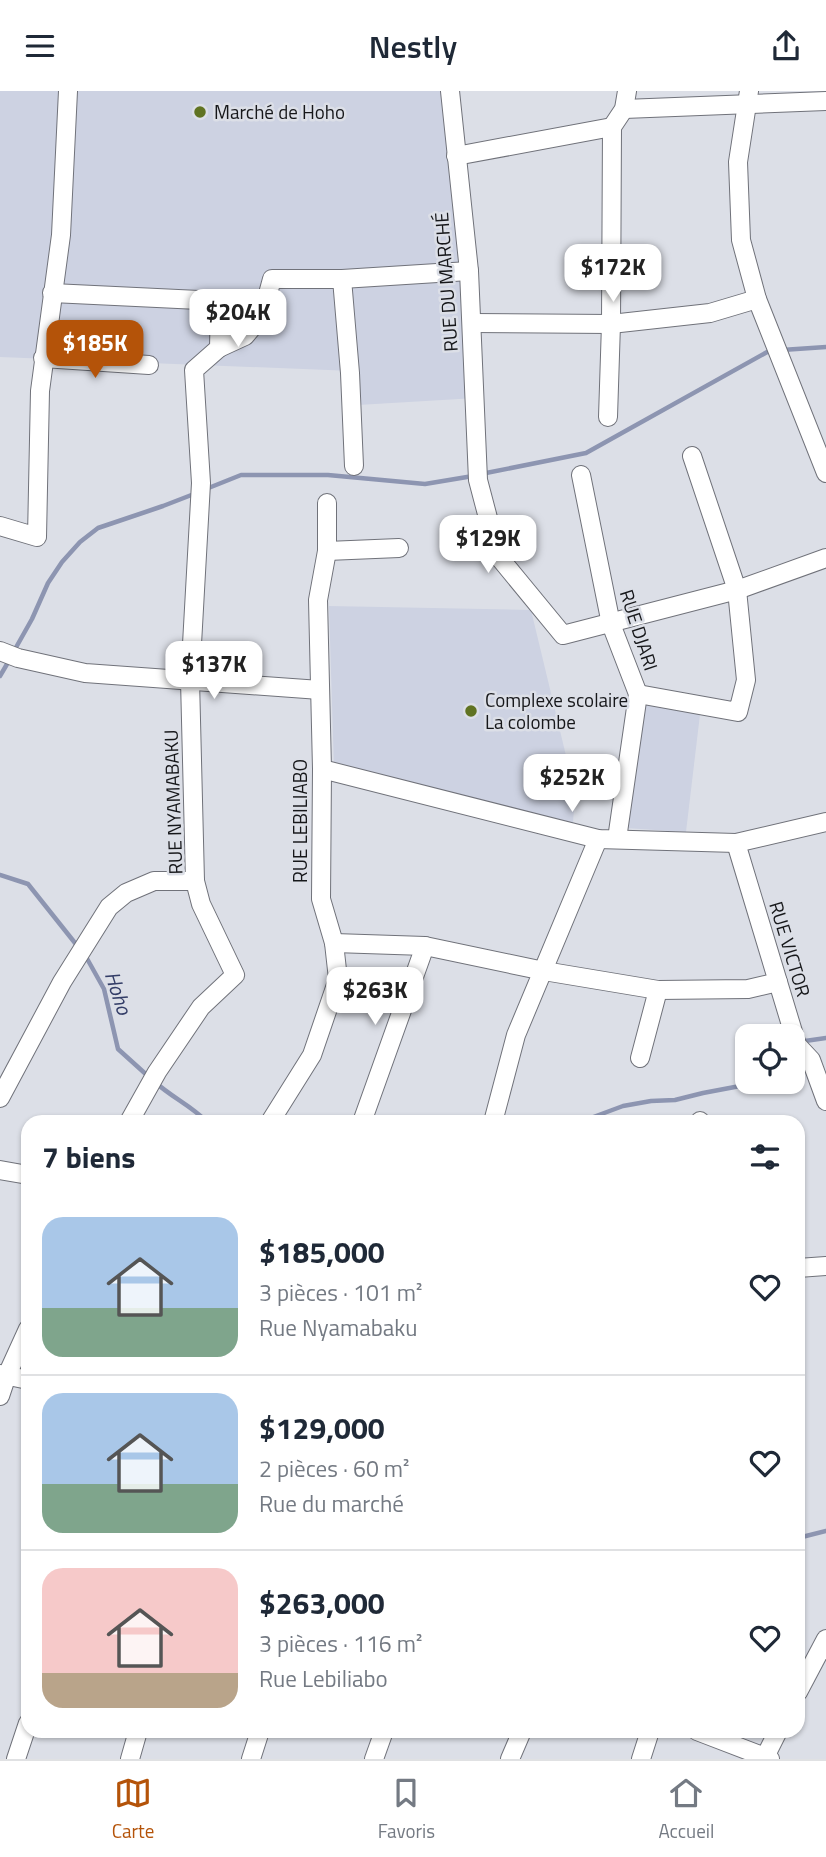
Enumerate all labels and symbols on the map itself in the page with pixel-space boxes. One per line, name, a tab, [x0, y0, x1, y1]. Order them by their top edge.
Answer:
place label: Marché de Hoho	[214, 97, 345, 126]
marker: Marché de Hoho	[192, 104, 208, 120]
street label: RUE DU MARCHÉ	[426, 211, 465, 353]
pin: $172K	[564, 245, 662, 304]
pin: $204K	[189, 289, 287, 349]
pin: $185K	[46, 321, 144, 380]
pin: $129K	[439, 515, 537, 575]
street label: RUE DJARI	[613, 586, 666, 674]
pin: $137K	[165, 641, 263, 701]
place label: Complexe scolaire La colombe	[485, 685, 628, 736]
marker: Complexe scolaire La colombe	[463, 703, 479, 719]
street label: RUE NYAMABAKU	[155, 729, 190, 875]
pin: $252K	[523, 755, 621, 814]
street label: RUE LEBILIABO	[285, 759, 314, 883]
street label: RUE VICTOR	[762, 897, 819, 1000]
water label: Hoho	[97, 967, 141, 1019]
pin: $263K	[326, 967, 424, 1027]

